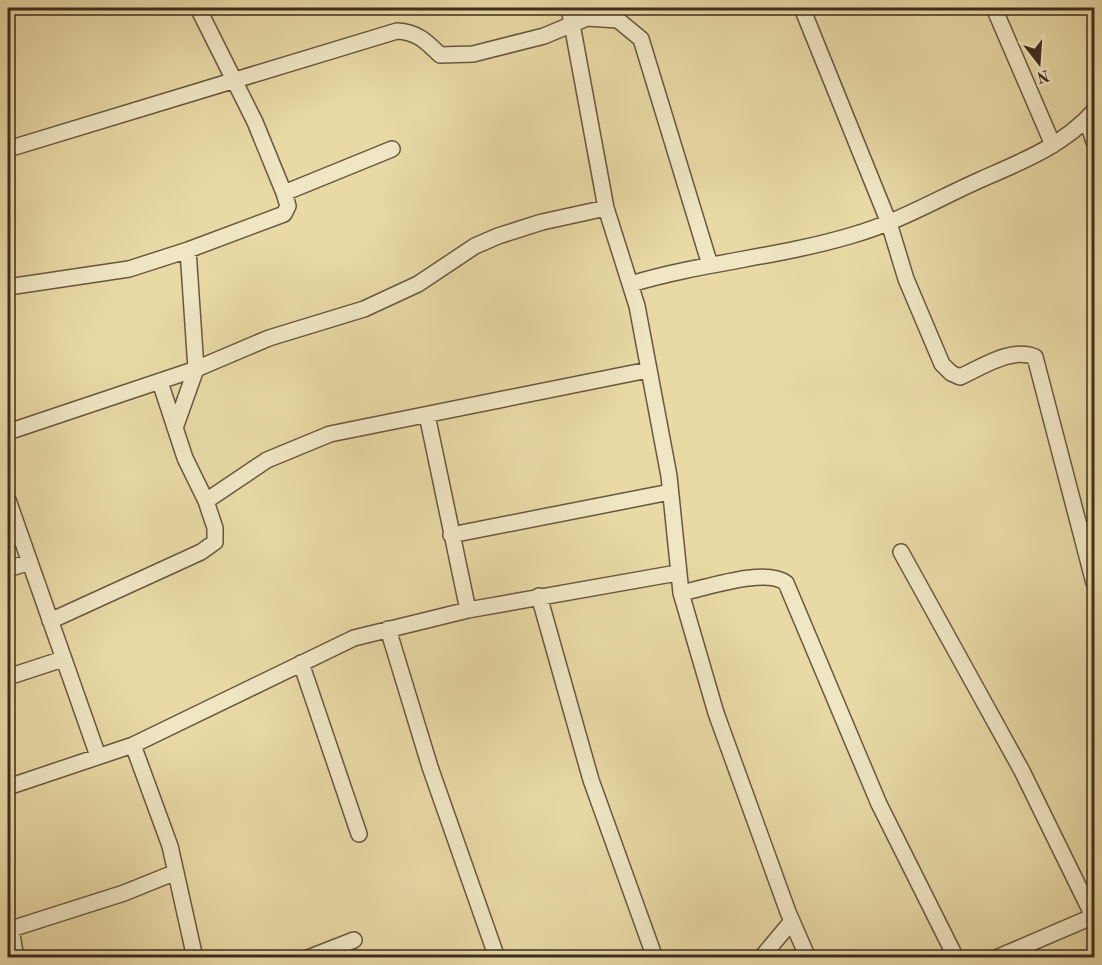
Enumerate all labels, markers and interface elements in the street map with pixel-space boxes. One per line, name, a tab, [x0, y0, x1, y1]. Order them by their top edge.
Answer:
north arrow	[1009, 33, 1069, 93]
text: N	[1034, 66, 1051, 85]

